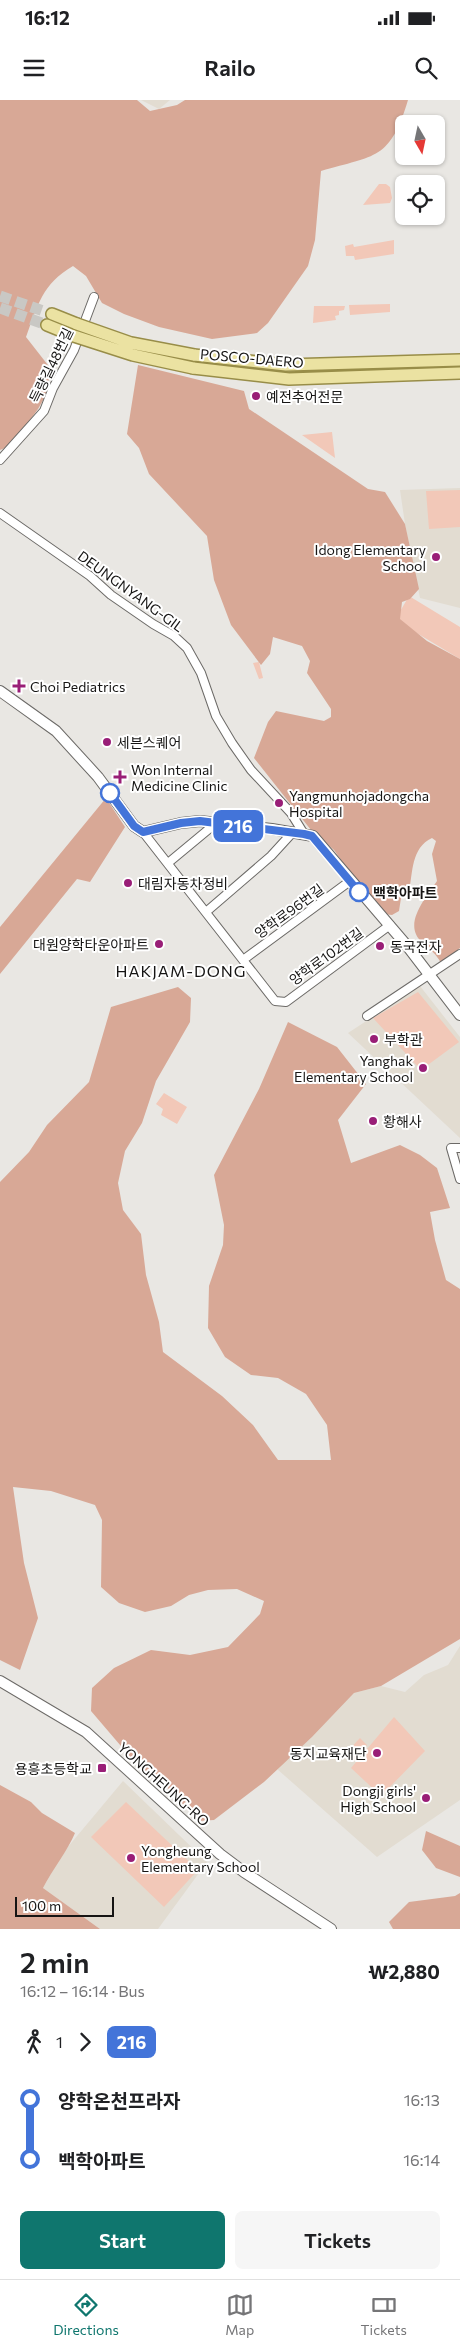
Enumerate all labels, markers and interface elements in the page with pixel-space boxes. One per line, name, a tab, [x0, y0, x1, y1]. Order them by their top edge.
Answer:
text: 16:12	[25, 6, 70, 29]
icon: menu	[20, 54, 48, 82]
text: Railo	[204, 54, 256, 81]
icon: search	[412, 54, 440, 82]
north arrow	[395, 115, 445, 165]
map controls	[395, 115, 445, 225]
button: locate	[395, 175, 445, 225]
street label: 득량길48번길	[26, 325, 76, 405]
street label: POSCO-DAERO	[200, 345, 304, 371]
place label: 예전추어전문	[266, 388, 343, 405]
marker: 예전추어전문	[250, 390, 262, 402]
place label: Idong Elementary School	[315, 541, 426, 574]
street label: DEUNGNYANG-GIL	[75, 547, 187, 635]
marker: Idong Elementary School	[430, 551, 442, 563]
place label: Choi Pediatrics	[30, 678, 125, 695]
marker: Choi Pediatrics	[12, 679, 26, 693]
place label: 세븐스퀘어	[117, 734, 181, 751]
marker: 세븐스퀘어	[101, 736, 113, 748]
place label: Won Internal Medicine Clinic	[131, 761, 227, 794]
marker: Won Internal Medicine Clinic	[113, 770, 127, 784]
unlabelled marker	[100, 783, 120, 803]
place label: Yangmunhojadongcha Hospital	[289, 787, 429, 820]
marker: Yangmunhojadongcha Hospital	[273, 797, 285, 809]
line badge: 216	[209, 810, 267, 842]
text: 216	[223, 815, 253, 837]
place label: 대림자동차정비	[138, 875, 228, 892]
marker: 대림자동차정비	[122, 877, 134, 889]
street label: 양학로96번길	[251, 880, 327, 942]
marker: 백학아파트	[349, 882, 369, 902]
place label: 백학아파트	[373, 884, 438, 901]
street label: 양학로102번길	[286, 923, 366, 989]
place label: 대원양학타운아파트	[33, 936, 149, 953]
marker: 대원양학타운아파트	[153, 938, 165, 950]
place label: 동국전자	[390, 938, 442, 955]
marker: 동국전자	[374, 940, 386, 952]
district label: HAKJAM-DONG	[115, 961, 247, 980]
place label: 부학관	[384, 1031, 423, 1048]
marker: 부학관	[368, 1033, 380, 1045]
place label: Yanghak Elementary School	[294, 1052, 413, 1085]
marker: Yanghak Elementary School	[417, 1062, 429, 1074]
place label: 황해사	[383, 1113, 422, 1130]
marker: 황해사	[367, 1115, 379, 1127]
street label: YONGHEUNG-RO	[115, 1738, 213, 1830]
place label: 동지교육재단	[290, 1745, 367, 1762]
marker: 동지교육재단	[371, 1747, 383, 1759]
place label: 용흥초등학교	[15, 1760, 92, 1777]
marker: 용흥초등학교	[96, 1762, 108, 1774]
place label: Dongji girls' High School	[340, 1782, 416, 1815]
marker: Dongji girls' High School	[420, 1792, 432, 1804]
place label: Yongheung Elementary School	[141, 1842, 260, 1875]
marker: Yongheung Elementary School	[125, 1852, 137, 1864]
scale bar	[15, 1894, 114, 1917]
text: 100 m	[22, 1897, 61, 1914]
text: 2 min	[20, 1945, 89, 1979]
text: ₩2,880	[368, 1960, 440, 1983]
text: 16:12 – 16:14 · Bus	[20, 1981, 145, 2000]
icon: walk	[20, 2028, 48, 2056]
icon: forward	[71, 2028, 99, 2056]
text: 216	[117, 2031, 146, 2053]
text: 1	[56, 2032, 63, 2051]
text: 양학온천프라자	[58, 2089, 180, 2112]
text: 16:13	[404, 2090, 440, 2109]
text: 백학아파트	[58, 2149, 145, 2172]
text: 16:14	[403, 2150, 440, 2169]
button: Start	[20, 2211, 225, 2269]
button: Tickets	[235, 2211, 440, 2269]
tab: Directions	[53, 2291, 119, 2338]
tab: Map	[225, 2291, 254, 2338]
tab: Tickets	[361, 2291, 407, 2338]

